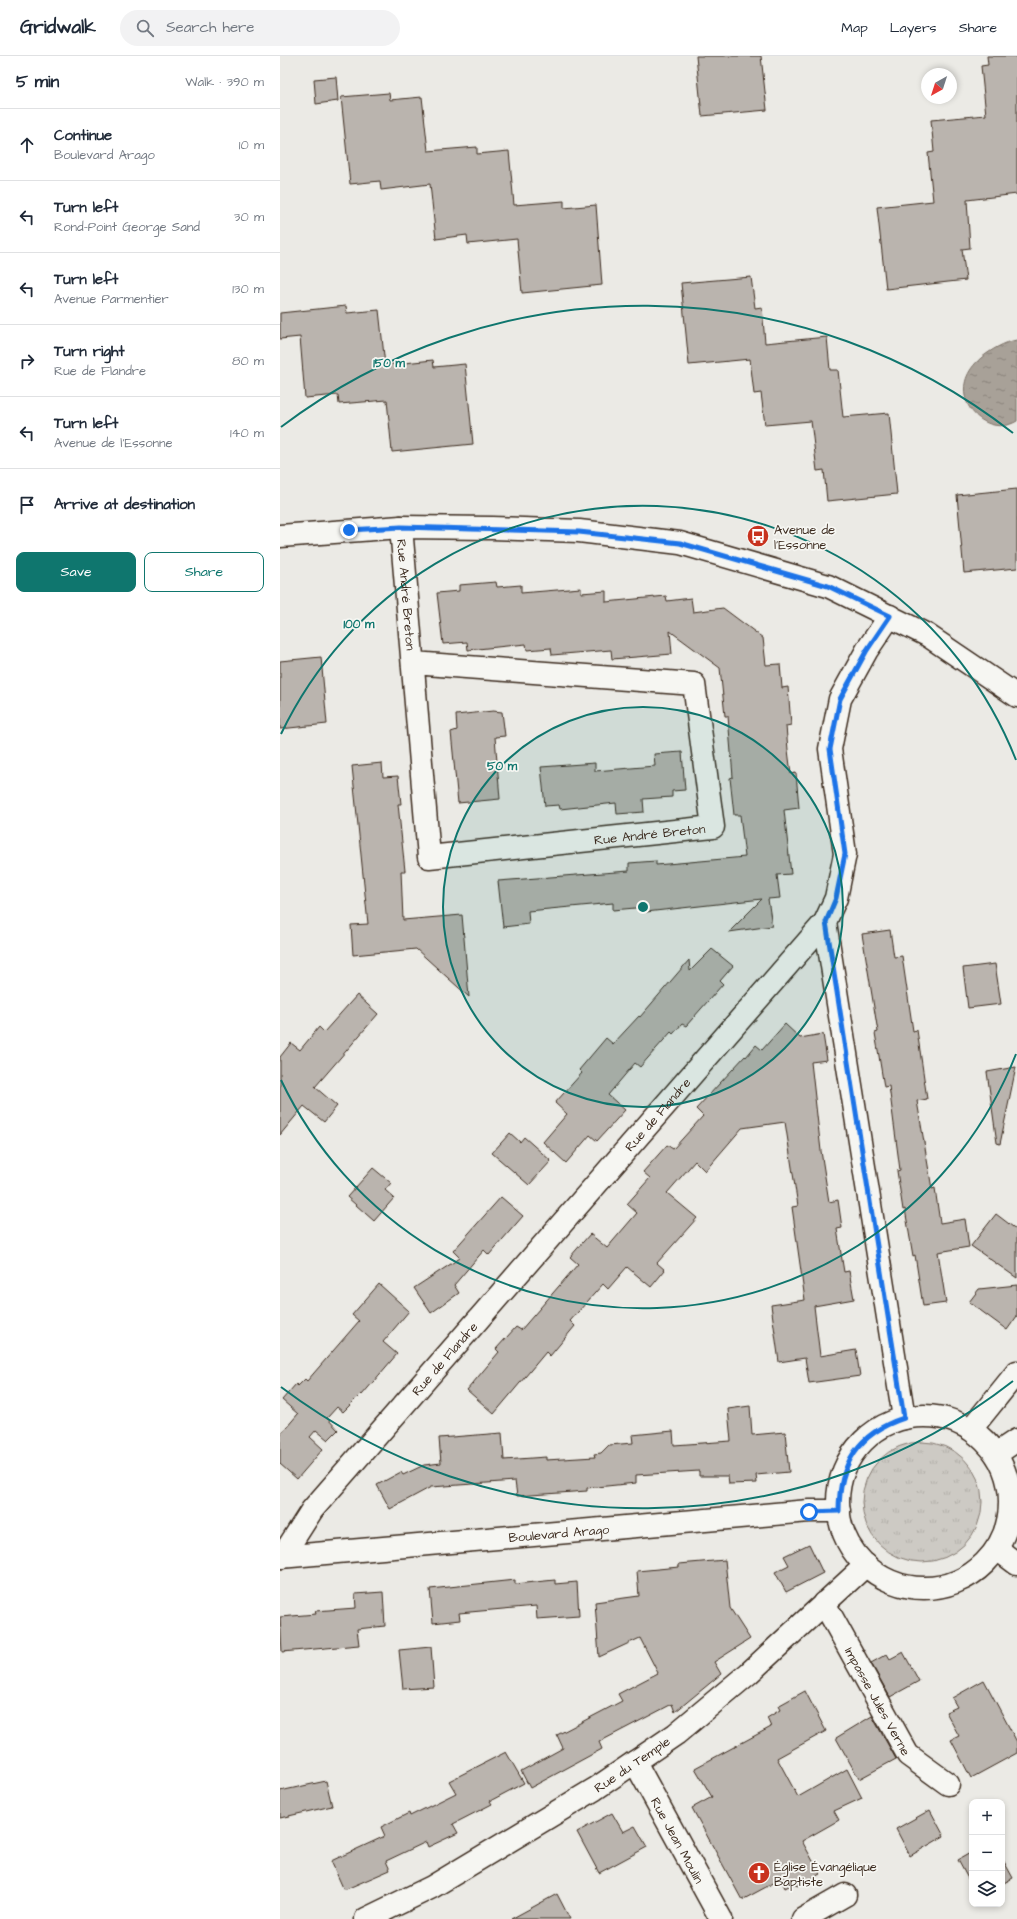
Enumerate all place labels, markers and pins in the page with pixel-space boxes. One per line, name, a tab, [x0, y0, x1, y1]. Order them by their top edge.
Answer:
place label: Avenue de l'Essonne	[774, 521, 835, 554]
bus stop icon: Avenue de l'Essonne	[745, 523, 771, 549]
centre of rings	[636, 900, 650, 914]
place label: Église Évangélique Baptiste	[774, 1858, 877, 1891]
church icon: Église Évangélique Baptiste	[746, 1860, 772, 1886]

